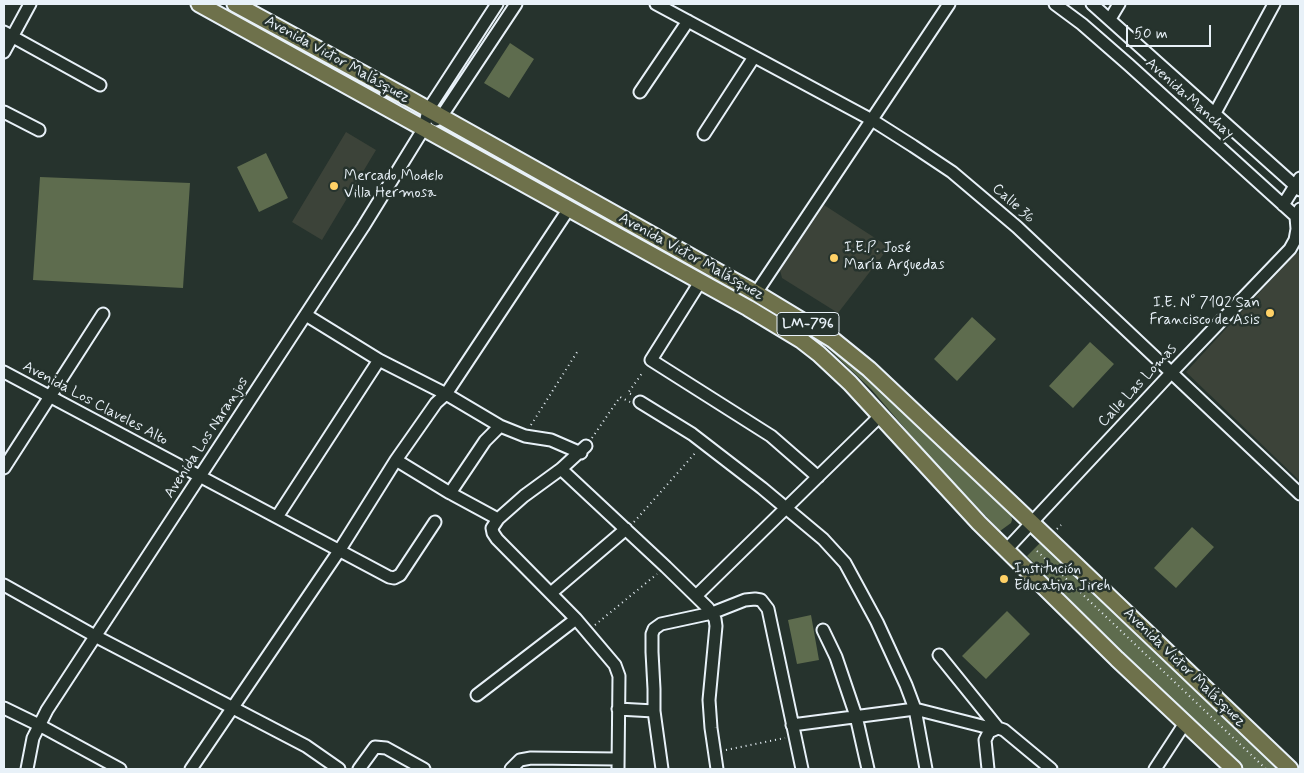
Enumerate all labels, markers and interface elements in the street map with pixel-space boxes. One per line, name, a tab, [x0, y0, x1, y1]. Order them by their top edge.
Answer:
street label: Avenida Victor Malásquez	[261, 13, 413, 107]
scale bar	[1129, 15, 1214, 47]
text: 50 m	[1134, 24, 1168, 44]
street label: Avenida Manchay	[1141, 55, 1237, 143]
place label: Mercado Modelo Villa Hermosa	[344, 168, 443, 203]
marker: Mercado Modelo Villa Hermosa	[328, 180, 340, 192]
street label: Calle 36	[988, 180, 1038, 228]
street label: Avenida Victor Malásquez	[615, 210, 767, 304]
place label: I.E.P. José María Arguedas	[844, 240, 945, 275]
marker: I.E.P. José María Arguedas	[828, 252, 840, 264]
place label: I.E. N° 7102 San Francisco de Asis	[1149, 295, 1260, 330]
marker: I.E. N° 7102 San Francisco de Asis	[1264, 307, 1276, 319]
road number: LM-796	[777, 312, 839, 336]
street label: Calle Las Lomas	[1095, 341, 1181, 431]
street label: Avenida Los Claveles Alto	[19, 358, 171, 450]
street label: Avenida Los Naranjos	[161, 374, 253, 502]
place label: Institución Educativa Jireh	[1014, 561, 1110, 596]
marker: Institución Educativa Jireh	[998, 573, 1010, 585]
street label: Avenida Victor Malásquez	[1119, 605, 1249, 731]

